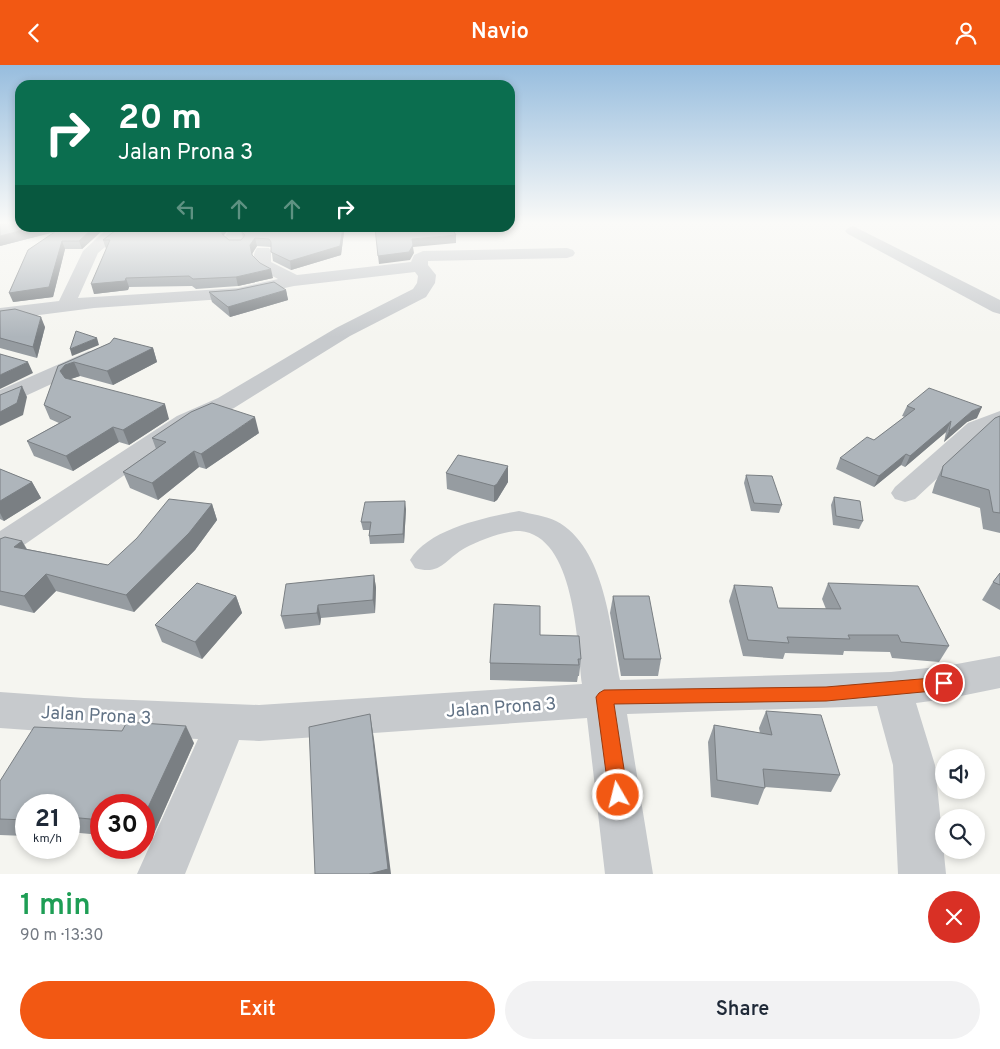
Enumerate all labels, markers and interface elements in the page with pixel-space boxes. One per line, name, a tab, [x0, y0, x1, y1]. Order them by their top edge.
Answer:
icon: back	[20, 19, 48, 47]
text: Navio	[471, 19, 529, 46]
icon: person	[952, 19, 980, 47]
text: 20 m	[118, 97, 202, 141]
icon: right	[35, 100, 100, 165]
text: Jalan Prona 3	[118, 140, 253, 167]
icon: left	[172, 195, 200, 223]
icon: ahead	[225, 195, 253, 223]
icon: ahead	[278, 195, 306, 223]
icon: right	[331, 195, 359, 223]
pin	[923, 662, 965, 704]
icon: arrive	[930, 669, 958, 697]
street label: Jalan Prona 3	[445, 693, 557, 724]
street label: Jalan Prona 3	[40, 702, 152, 731]
map controls	[935, 749, 985, 859]
button: sound	[935, 749, 985, 799]
position arrow	[591, 768, 643, 820]
speed limit sign: 30	[90, 794, 155, 859]
text: 21	[35, 804, 60, 836]
button: search	[935, 809, 985, 859]
text: km/h	[33, 831, 62, 847]
text: 1 min	[20, 888, 91, 925]
button: close	[928, 891, 980, 943]
text: 90 m · 13:30	[20, 926, 103, 946]
button: Exit	[20, 981, 495, 1039]
button: Share	[505, 981, 980, 1039]

